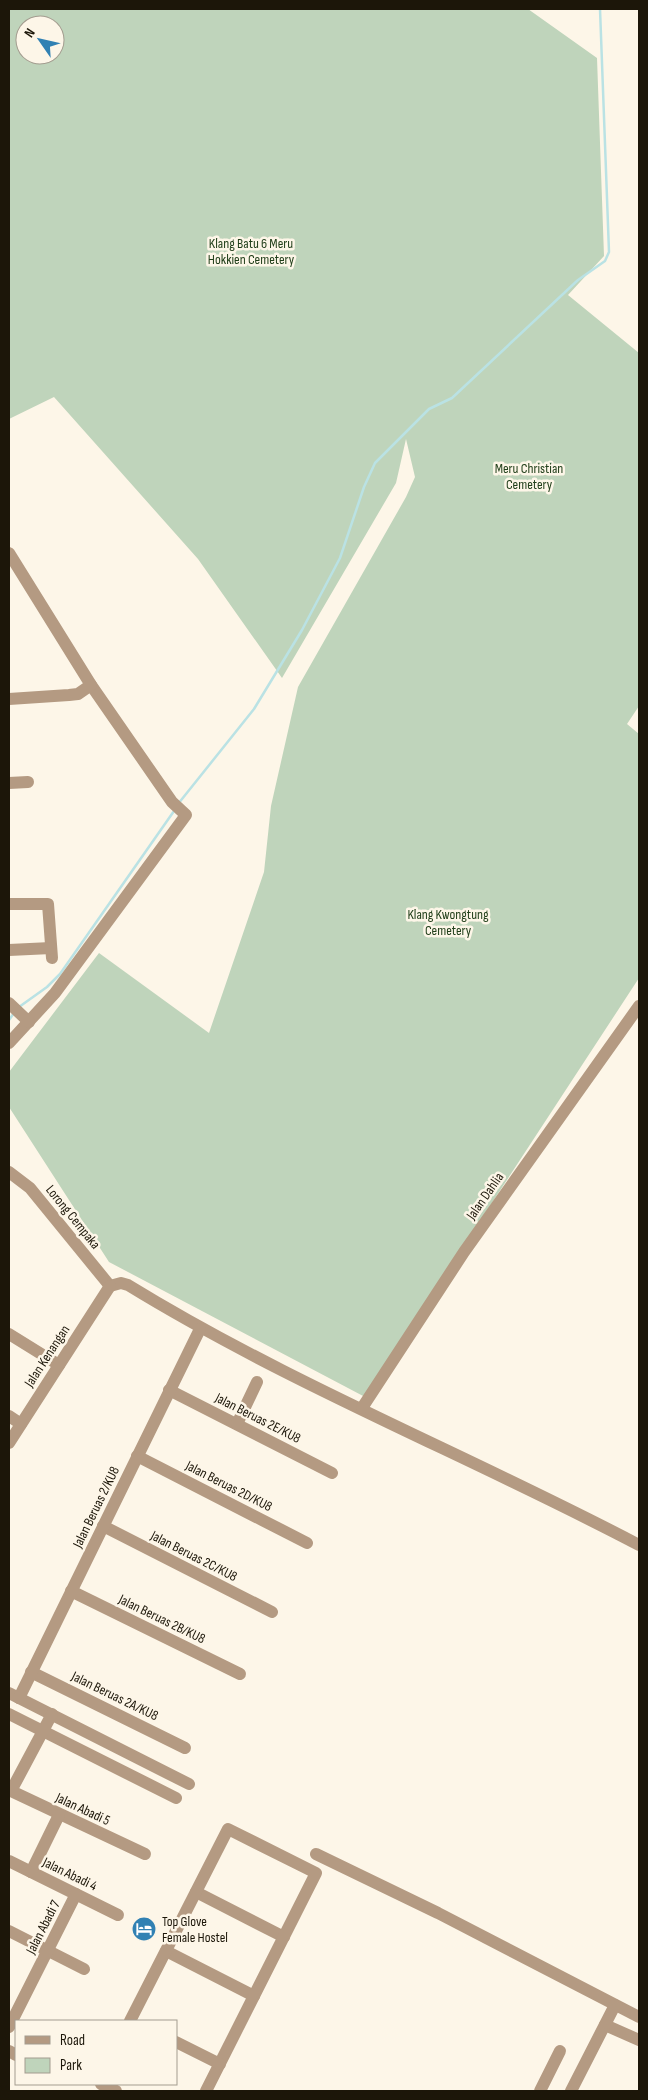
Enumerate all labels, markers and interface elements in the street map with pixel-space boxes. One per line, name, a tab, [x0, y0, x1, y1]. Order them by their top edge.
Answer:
north arrow	[15, 15, 65, 65]
text: N	[20, 25, 39, 41]
park label: Klang Batu 6 Meru Hokkien Cemetery	[208, 235, 295, 268]
park label: Meru Christian Cemetery	[495, 460, 563, 493]
park label: Klang Kwongtung Cemetery	[407, 906, 489, 939]
street label: Jalan Dahlia	[462, 1169, 507, 1224]
street label: Lorong Cempaka	[42, 1182, 104, 1252]
street label: Jalan Kenangan	[20, 1322, 73, 1391]
street label: Jalan Beruas 2E/KU8	[211, 1389, 304, 1447]
street label: Jalan Beruas 2D/KU8	[182, 1456, 275, 1515]
street label: Jalan Beruas 2/KU8	[69, 1464, 123, 1551]
street label: Jalan Beruas 2C/KU8	[147, 1526, 240, 1585]
street label: Jalan Beruas 2B/KU8	[115, 1590, 208, 1647]
street label: Jalan Beruas 2A/KU8	[68, 1667, 161, 1724]
street label: Jalan Abadi 5	[52, 1789, 113, 1829]
street label: Jalan Abadi 4	[39, 1853, 100, 1894]
street label: Jalan Abadi 7	[22, 1897, 64, 1958]
place label: Top Glove Female Hostel	[162, 1913, 228, 1946]
hotel icon: Top Glove Female Hostel	[131, 1916, 157, 1942]
legend	[15, 2020, 178, 2085]
text: Road	[60, 2031, 85, 2050]
text: Park	[60, 2056, 82, 2075]

